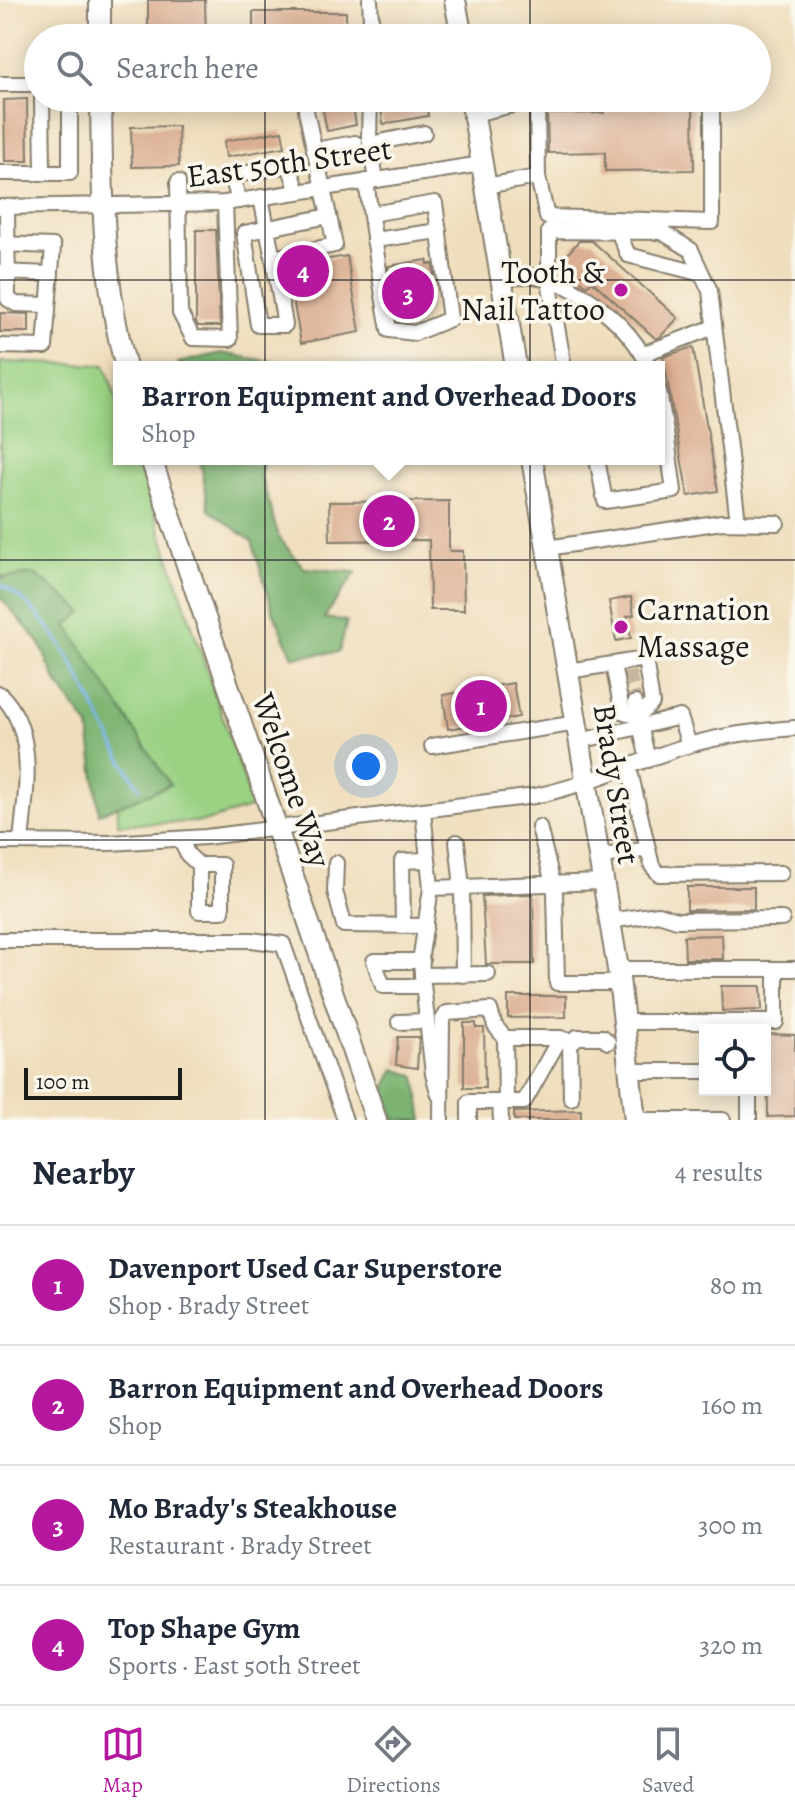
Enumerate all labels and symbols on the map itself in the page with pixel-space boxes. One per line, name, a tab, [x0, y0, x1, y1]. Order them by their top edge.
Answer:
street label: East 50th Street	[184, 126, 394, 198]
pin: 4	[277, 241, 329, 301]
place label: Tooth & Nail Tattoo	[461, 250, 606, 331]
pin: 3	[382, 263, 434, 323]
marker: Tooth & Nail Tattoo	[612, 281, 630, 299]
pin: 2	[363, 491, 415, 551]
place label: Carnation Massage	[637, 587, 770, 668]
marker: Carnation Massage	[612, 618, 630, 636]
pin: 1	[455, 676, 507, 736]
street label: Welcome Way	[241, 686, 343, 874]
street label: Brady Street	[583, 700, 651, 868]
your location	[346, 746, 386, 786]
scale bar	[24, 1064, 182, 1100]

